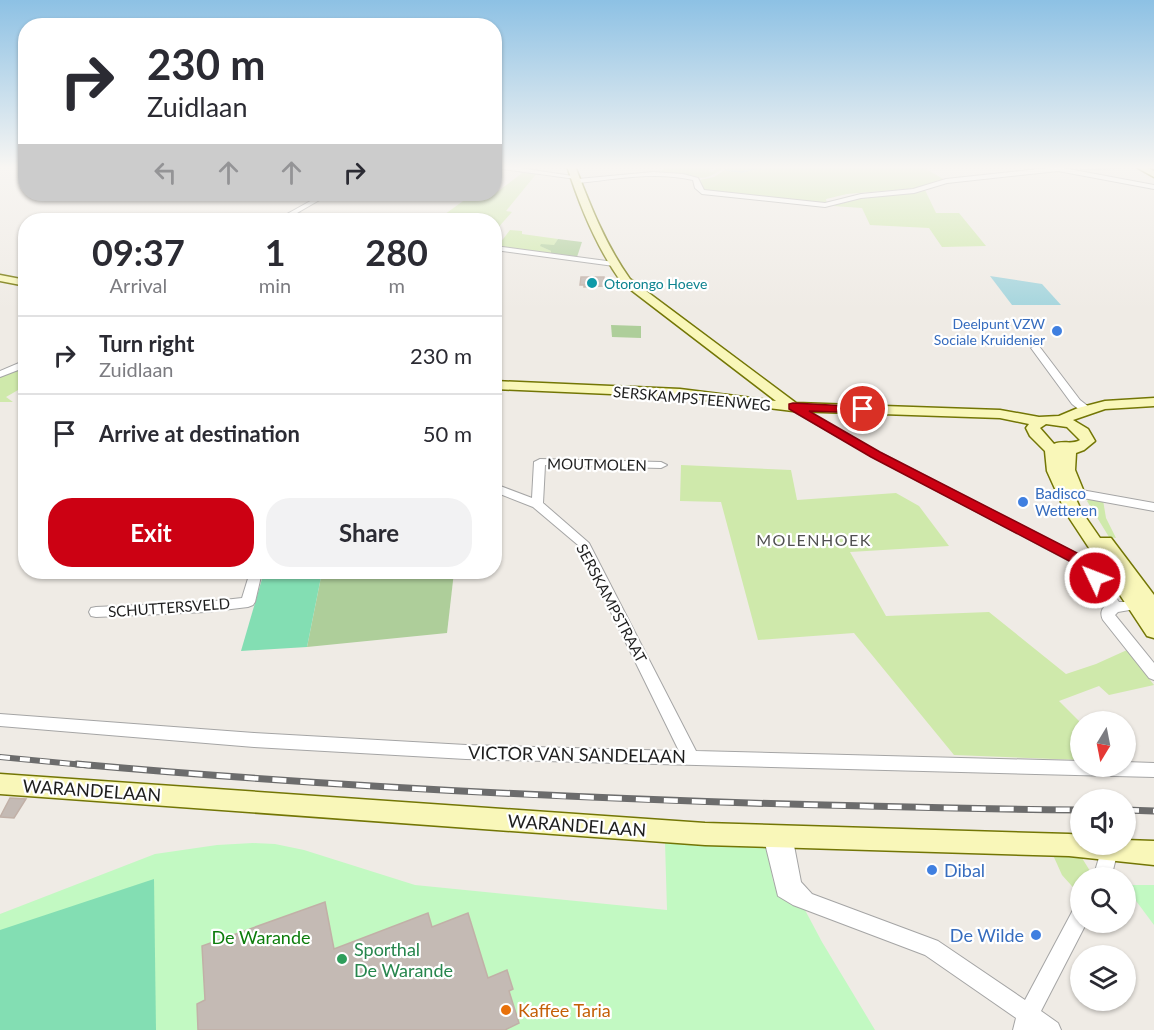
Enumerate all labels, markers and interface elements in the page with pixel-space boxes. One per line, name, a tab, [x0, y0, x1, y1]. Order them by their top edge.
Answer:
text: 230 m	[147, 39, 265, 89]
icon: right	[48, 42, 126, 120]
text: Zuidlaan	[147, 90, 248, 123]
icon: left	[149, 156, 182, 189]
icon: ahead	[212, 156, 245, 189]
icon: ahead	[275, 156, 308, 189]
icon: right	[338, 156, 371, 189]
text: 09:37	[92, 230, 185, 274]
text: 1	[265, 230, 286, 274]
text: 280	[365, 230, 428, 274]
text: Arrival	[110, 273, 167, 297]
text: min	[259, 273, 291, 297]
text: m	[388, 273, 405, 297]
place label: Otorongo Hoeve	[604, 275, 707, 292]
marker: Otorongo Hoeve	[585, 276, 599, 290]
place label: Deelpunt VZW Sociale Kruidenier	[934, 315, 1045, 348]
marker: Deelpunt VZW Sociale Kruidenier	[1050, 324, 1064, 338]
text: Turn right	[99, 330, 194, 357]
icon: right	[48, 339, 81, 372]
text: 230 m	[410, 342, 472, 369]
text: Zuidlaan	[99, 357, 174, 381]
street label: SERSKAMPSTEENWEG	[612, 382, 772, 414]
pin	[837, 383, 888, 434]
icon: arrive	[846, 392, 879, 425]
icon: arrive	[48, 417, 81, 450]
text: Arrive at destination	[99, 420, 300, 447]
text: 50 m	[423, 420, 472, 447]
street label: MOUTMOLEN	[547, 454, 647, 474]
place label: Badisco Wetteren	[1035, 484, 1097, 519]
marker: Badisco Wetteren	[1016, 495, 1030, 509]
button: Exit	[48, 498, 254, 567]
button: Share	[266, 498, 472, 567]
district label: MOLENHOEK	[756, 530, 872, 549]
street label: SERSKAMPSTRAAT	[573, 541, 651, 666]
position arrow	[1063, 546, 1127, 610]
street label: SCHUTTERSVELD	[107, 594, 231, 620]
north arrow	[1070, 711, 1136, 777]
map controls	[1070, 711, 1136, 1011]
street label: VICTOR VAN SANDELAAN	[468, 741, 686, 767]
street label: WARANDELAAN	[22, 774, 162, 806]
button: sound	[1070, 789, 1136, 855]
street label: WARANDELAAN	[507, 809, 647, 841]
place label: Dibal	[944, 859, 985, 881]
marker: Dibal	[925, 863, 939, 877]
button: search	[1070, 867, 1136, 933]
place label: De Wilde	[950, 924, 1024, 946]
park label: De Warande	[212, 926, 310, 948]
marker: De Wilde	[1029, 928, 1043, 942]
place label: Sporthal De Warande	[354, 938, 453, 981]
button: layers	[1070, 945, 1136, 1011]
marker: Sporthal De Warande	[335, 952, 349, 966]
place label: Kaffee Taria	[518, 999, 611, 1021]
marker: Kaffee Taria	[499, 1003, 513, 1017]

